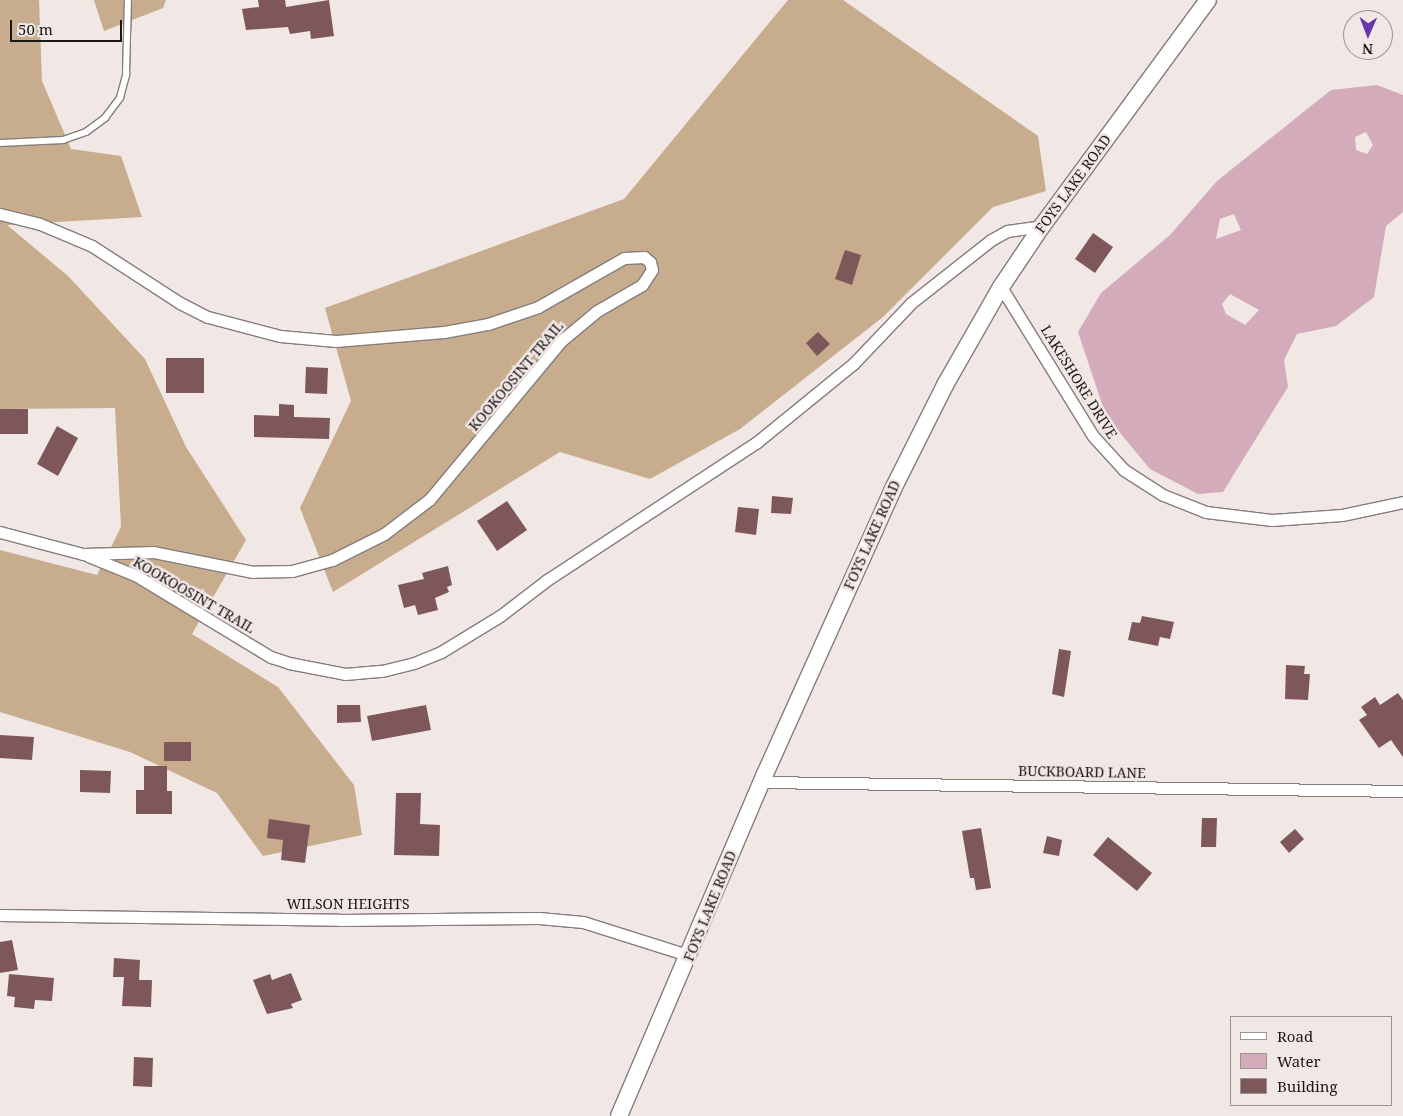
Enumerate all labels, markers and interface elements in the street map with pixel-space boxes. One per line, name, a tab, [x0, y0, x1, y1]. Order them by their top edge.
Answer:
scale bar	[12, 10, 125, 42]
north arrow	[1343, 10, 1393, 60]
text: 50 m	[18, 19, 53, 39]
text: N	[1362, 40, 1373, 59]
street label: FOYS LAKE ROAD	[1032, 131, 1114, 237]
street label: KOOKOOSINT TRAIL	[465, 318, 567, 434]
street label: LAKESHORE DRIVE	[1037, 322, 1121, 442]
street label: FOYS LAKE ROAD	[840, 478, 904, 592]
street label: KOOKOOSINT TRAIL	[130, 553, 258, 637]
street label: BUCKBOARD LANE	[1018, 762, 1146, 782]
street label: FOYS LAKE ROAD	[680, 848, 740, 964]
street label: WILSON HEIGHTS	[286, 896, 410, 912]
legend	[1230, 1016, 1393, 1106]
text: Road	[1277, 1026, 1313, 1046]
text: Water	[1277, 1051, 1320, 1071]
text: Building	[1277, 1076, 1338, 1096]

